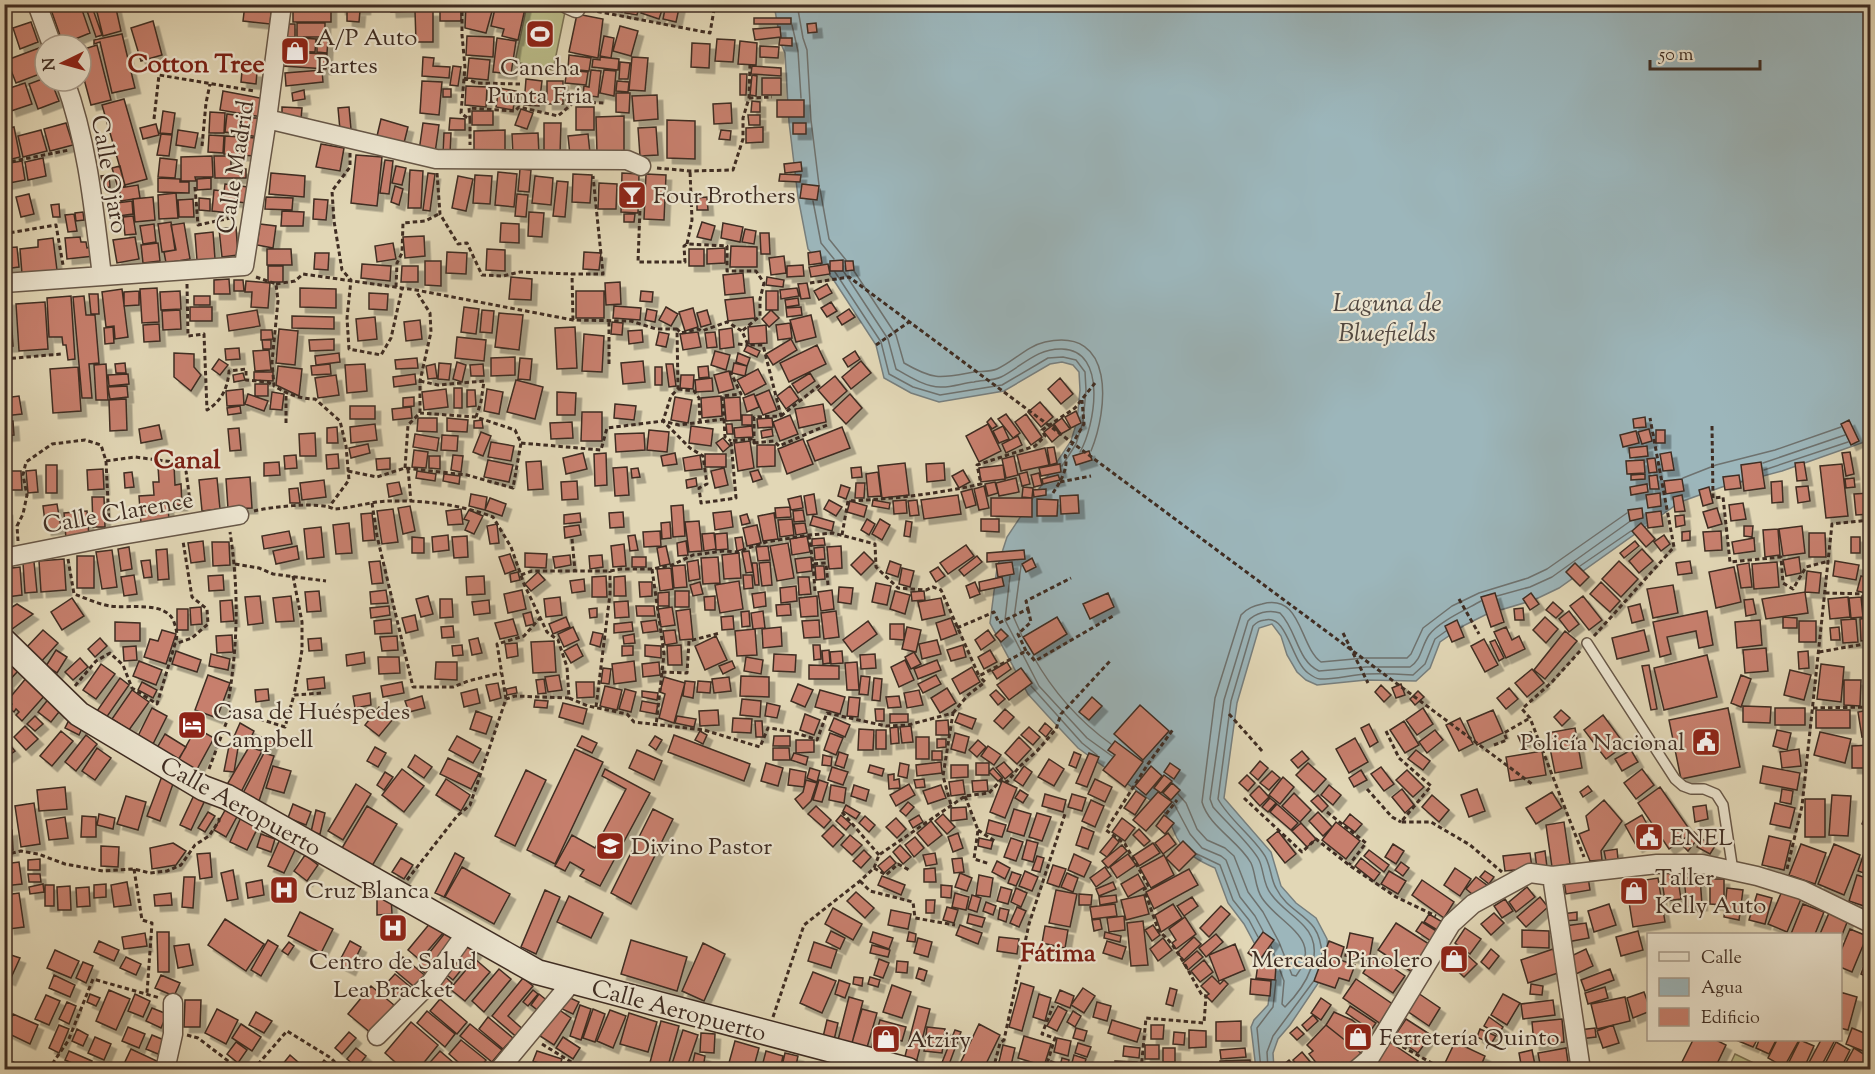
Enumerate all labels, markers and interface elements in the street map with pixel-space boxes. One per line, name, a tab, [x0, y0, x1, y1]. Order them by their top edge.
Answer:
sports icon: Cancha Punta Fria	[524, 18, 556, 50]
place label: A/P Auto Partes	[316, 22, 417, 84]
north arrow	[33, 33, 93, 93]
scale bar	[1650, 33, 1760, 71]
shop icon: A/P Auto Partes	[279, 35, 311, 67]
text: 50 m	[1658, 43, 1694, 69]
district label: Cotton Tree	[127, 47, 265, 84]
place label: Cancha Punta Fria	[487, 52, 593, 114]
text: N	[39, 57, 63, 71]
street label: Calle Madrid	[210, 98, 264, 237]
street label: Calle Ojaro	[81, 113, 135, 236]
bar icon: Four Brothers	[616, 179, 648, 211]
place label: Four Brothers	[653, 180, 796, 214]
water label: Laguna de Bluefields	[1332, 286, 1442, 353]
district label: Canal	[153, 443, 221, 480]
street label: Calle Clarence	[40, 484, 196, 544]
place label: Casa de Huéspedes Campbell	[213, 696, 410, 758]
hotel icon: Casa de Huéspedes Campbell	[176, 709, 208, 741]
public building icon: Policía Nacional	[1690, 726, 1722, 758]
place label: Policía Nacional	[1520, 727, 1685, 761]
street label: Calle Aeropuerto	[153, 749, 327, 866]
public building icon: ENEL	[1633, 821, 1665, 853]
place label: ENEL	[1670, 822, 1733, 856]
school or university icon: Divino Pastor	[594, 830, 626, 862]
place label: Divino Pastor	[631, 831, 772, 865]
place label: Taller Kelly Auto	[1655, 862, 1766, 924]
hospital icon: Cruz Blanca	[268, 874, 300, 906]
place label: Cruz Blanca	[305, 875, 430, 909]
shop icon: Taller Kelly Auto	[1618, 875, 1650, 907]
hospital icon: Centro de Salud Lea Bracket	[377, 912, 409, 944]
legend	[1647, 933, 1842, 1041]
district label: Fátima	[1020, 936, 1096, 973]
shop icon: Mercado Pinolero	[1438, 943, 1470, 975]
place label: Mercado Pinolero	[1251, 944, 1433, 978]
place label: Centro de Salud Lea Bracket	[309, 946, 477, 1008]
text: Calle	[1701, 946, 1742, 972]
street label: Calle Aeropuerto	[587, 972, 770, 1052]
text: Agua	[1701, 976, 1743, 1002]
text: Edificio	[1701, 1006, 1760, 1032]
shop icon: Ferretería Quinto	[1342, 1021, 1374, 1053]
place label: Ferretería Quinto	[1379, 1022, 1560, 1056]
shop icon: Atziry	[870, 1023, 902, 1055]
place label: Atziry	[907, 1024, 971, 1058]

